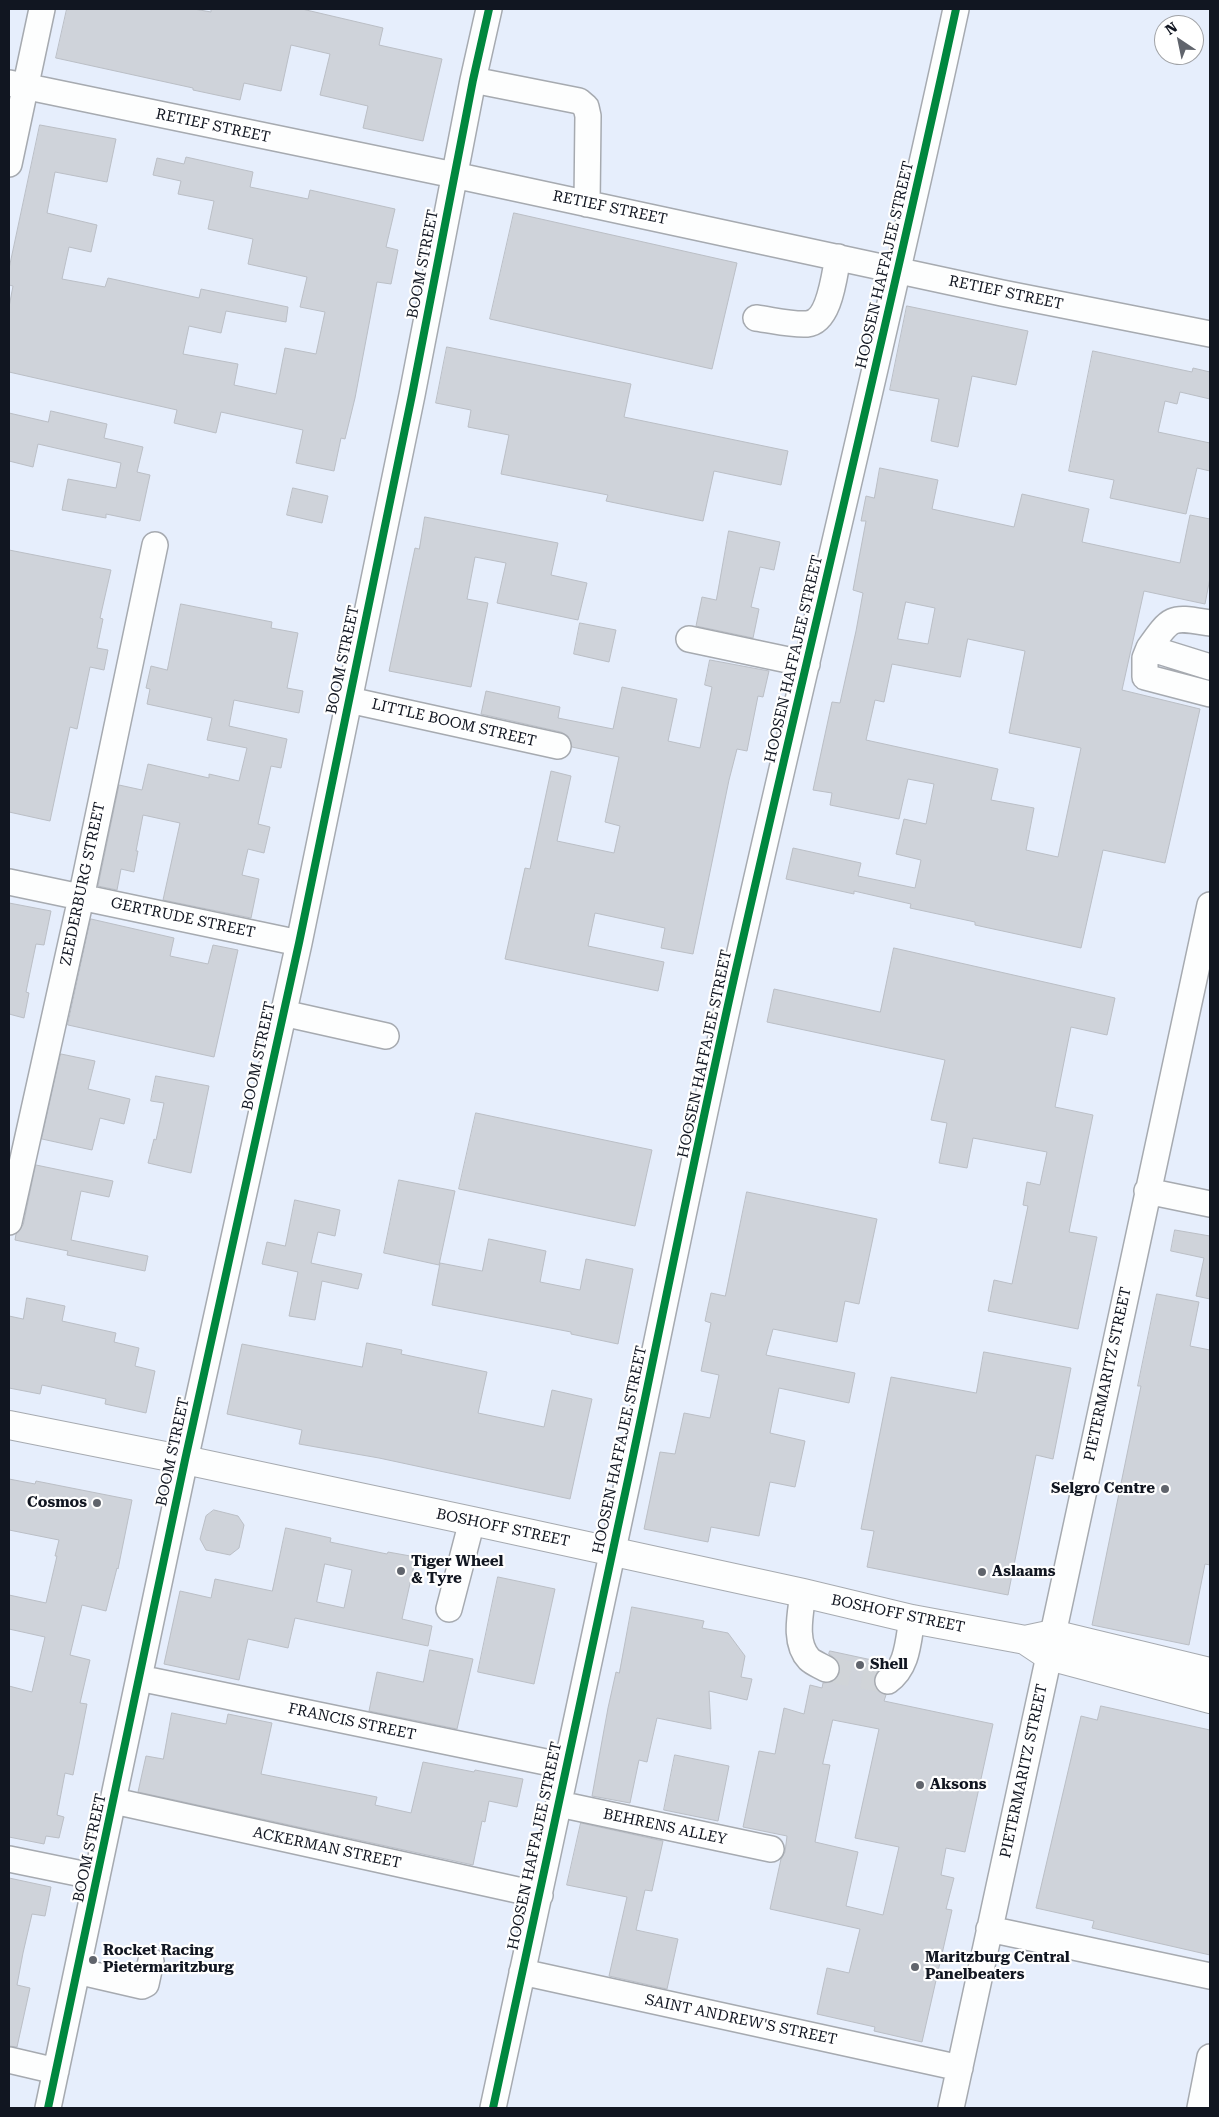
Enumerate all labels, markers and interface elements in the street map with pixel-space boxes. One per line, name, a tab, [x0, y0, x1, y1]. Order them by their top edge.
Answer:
north arrow	[1154, 15, 1204, 65]
text: N	[1162, 19, 1180, 38]
street label: RETIEF STREET	[154, 105, 272, 147]
street label: HOOSEN HAFFAJEE STREET	[852, 159, 918, 371]
street label: RETIEF STREET	[551, 187, 669, 229]
street label: BOOM STREET	[404, 208, 442, 320]
street label: RETIEF STREET	[947, 272, 1065, 314]
street label: HOOSEN HAFFAJEE STREET	[761, 553, 827, 765]
street label: BOOM STREET	[323, 604, 363, 716]
street label: LITTLE BOOM STREET	[370, 695, 538, 751]
street label: ZEEDERBURG STREET	[57, 801, 109, 967]
street label: GERTRUDE STREET	[109, 894, 257, 942]
street label: HOOSEN HAFFAJEE STREET	[674, 948, 736, 1160]
street label: BOOM STREET	[239, 1000, 279, 1112]
street label: PIETERMARITZ STREET	[1081, 1285, 1135, 1463]
street label: HOOSEN HAFFAJEE STREET	[589, 1344, 651, 1556]
street label: BOOM STREET	[153, 1396, 193, 1508]
place label: Selgro Centre	[1051, 1480, 1155, 1498]
marker: Selgro Centre	[1159, 1483, 1171, 1495]
place label: Cosmos	[27, 1494, 87, 1512]
marker: Cosmos	[91, 1497, 103, 1509]
street label: BOSHOFF STREET	[435, 1505, 571, 1551]
place label: Tiger Wheel & Tyre	[411, 1553, 503, 1588]
place label: Aslaams	[992, 1563, 1056, 1581]
marker: Tiger Wheel & Tyre	[395, 1565, 407, 1577]
marker: Aslaams	[976, 1566, 988, 1578]
street label: BOSHOFF STREET	[830, 1591, 966, 1637]
place label: Shell	[870, 1656, 908, 1674]
marker: Shell	[854, 1659, 866, 1671]
street label: PIETERMARITZ STREET	[997, 1682, 1051, 1860]
street label: FRANCIS STREET	[286, 1700, 418, 1744]
street label: HOOSEN HAFFAJEE STREET	[504, 1740, 566, 1952]
place label: Aksons	[930, 1776, 986, 1794]
marker: Aksons	[914, 1779, 926, 1791]
street label: BOOM STREET	[70, 1792, 110, 1904]
street label: BEHRENS ALLEY	[601, 1805, 729, 1849]
street label: ACKERMAN STREET	[251, 1823, 403, 1873]
place label: Rocket Racing Pietermaritzburg	[103, 1942, 234, 1977]
place label: Maritzburg Central Panelbeaters	[925, 1949, 1070, 1984]
marker: Rocket Racing Pietermaritzburg	[87, 1954, 99, 1966]
marker: Maritzburg Central Panelbeaters	[909, 1961, 921, 1973]
street label: SAINT ANDREW'S STREET	[643, 1991, 839, 2049]

